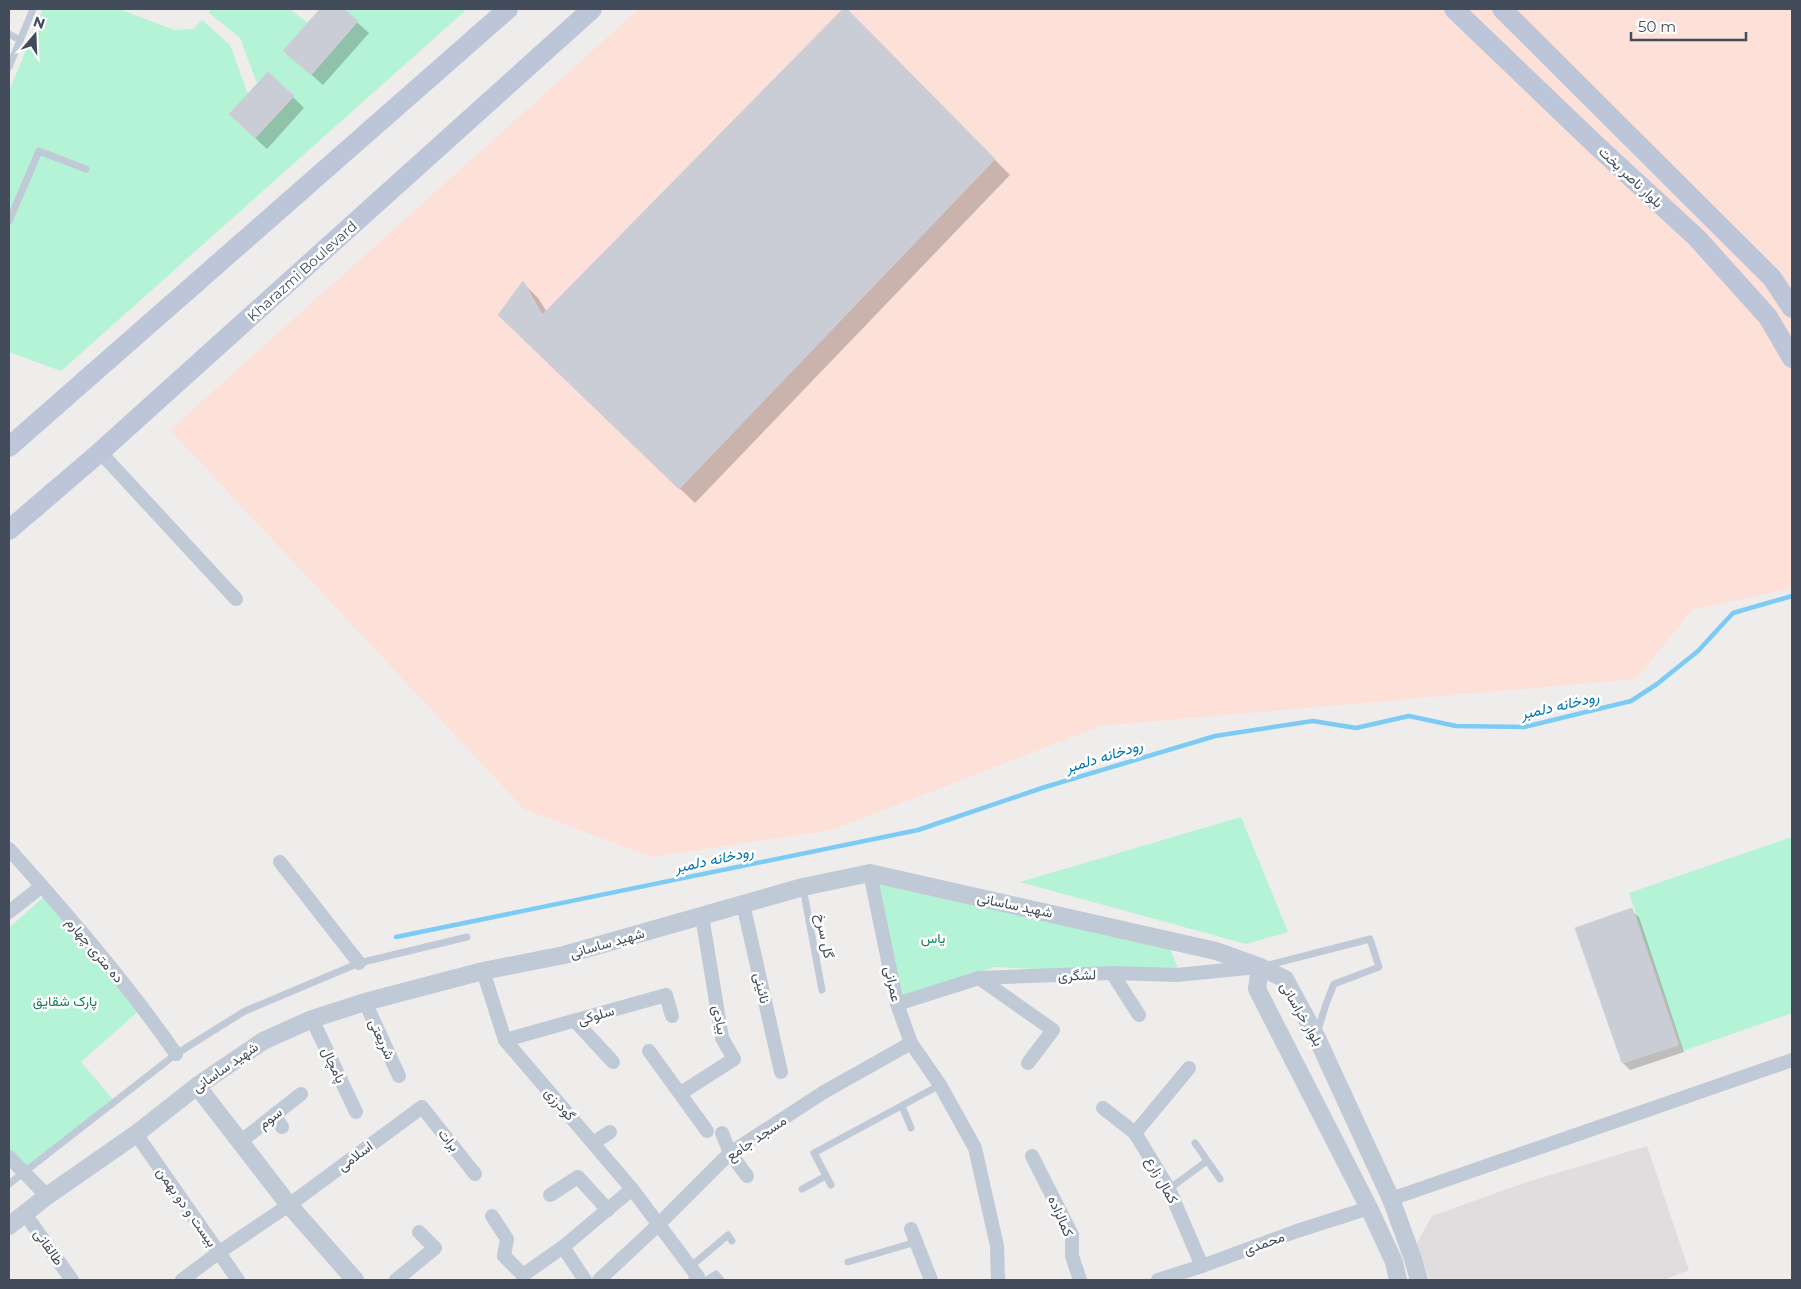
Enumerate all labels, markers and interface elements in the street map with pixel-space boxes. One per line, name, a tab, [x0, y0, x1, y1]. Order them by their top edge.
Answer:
north arrow	[10, 10, 60, 60]
scale bar	[1631, 10, 1746, 42]
text: N	[31, 12, 48, 33]
text: 50 m	[1638, 17, 1676, 36]
street label: بلوار ناصر بخت	[1595, 143, 1667, 211]
street label: Kharazmi Boulevard	[243, 217, 361, 325]
water label: رودخانه دلمبر	[1518, 687, 1601, 723]
water label: رودخانه دلمبر	[1062, 735, 1145, 777]
water label: رودخانه دلمبر	[672, 841, 755, 877]
street label: شهید ساسانی	[976, 888, 1054, 922]
street label: گل سرخ	[810, 912, 838, 960]
street label: ده متری چهارم	[62, 913, 128, 987]
street label: شهید ساسانی	[568, 924, 646, 962]
park label: یاس	[921, 929, 945, 947]
street label: عمرانی	[880, 964, 906, 1004]
street label: لشگری	[1058, 965, 1096, 985]
street label: نائینی	[750, 971, 774, 1005]
street label: بلوار خراسانی	[1276, 979, 1328, 1049]
park label: پارک شقایق	[33, 992, 97, 1011]
street label: سلوکی	[576, 1001, 616, 1029]
street label: بیادی	[708, 1004, 732, 1036]
street label: شریعتی	[365, 1016, 399, 1062]
street label: شهید ساسانی	[188, 1038, 262, 1096]
street label: پامچال	[317, 1044, 350, 1086]
street label: گودرزی	[541, 1084, 579, 1124]
street label: سوم	[254, 1103, 286, 1133]
street label: مسجد جامع	[722, 1111, 791, 1166]
street label: برات	[434, 1125, 464, 1155]
street label: اسلامی	[334, 1137, 376, 1175]
street label: کمال زارع	[1140, 1153, 1182, 1208]
street label: بیست و دو بهمن	[153, 1164, 221, 1250]
street label: کمالزاده	[1044, 1193, 1078, 1239]
street label: طالقانی	[30, 1225, 68, 1269]
street label: محمدی	[1241, 1227, 1287, 1259]

